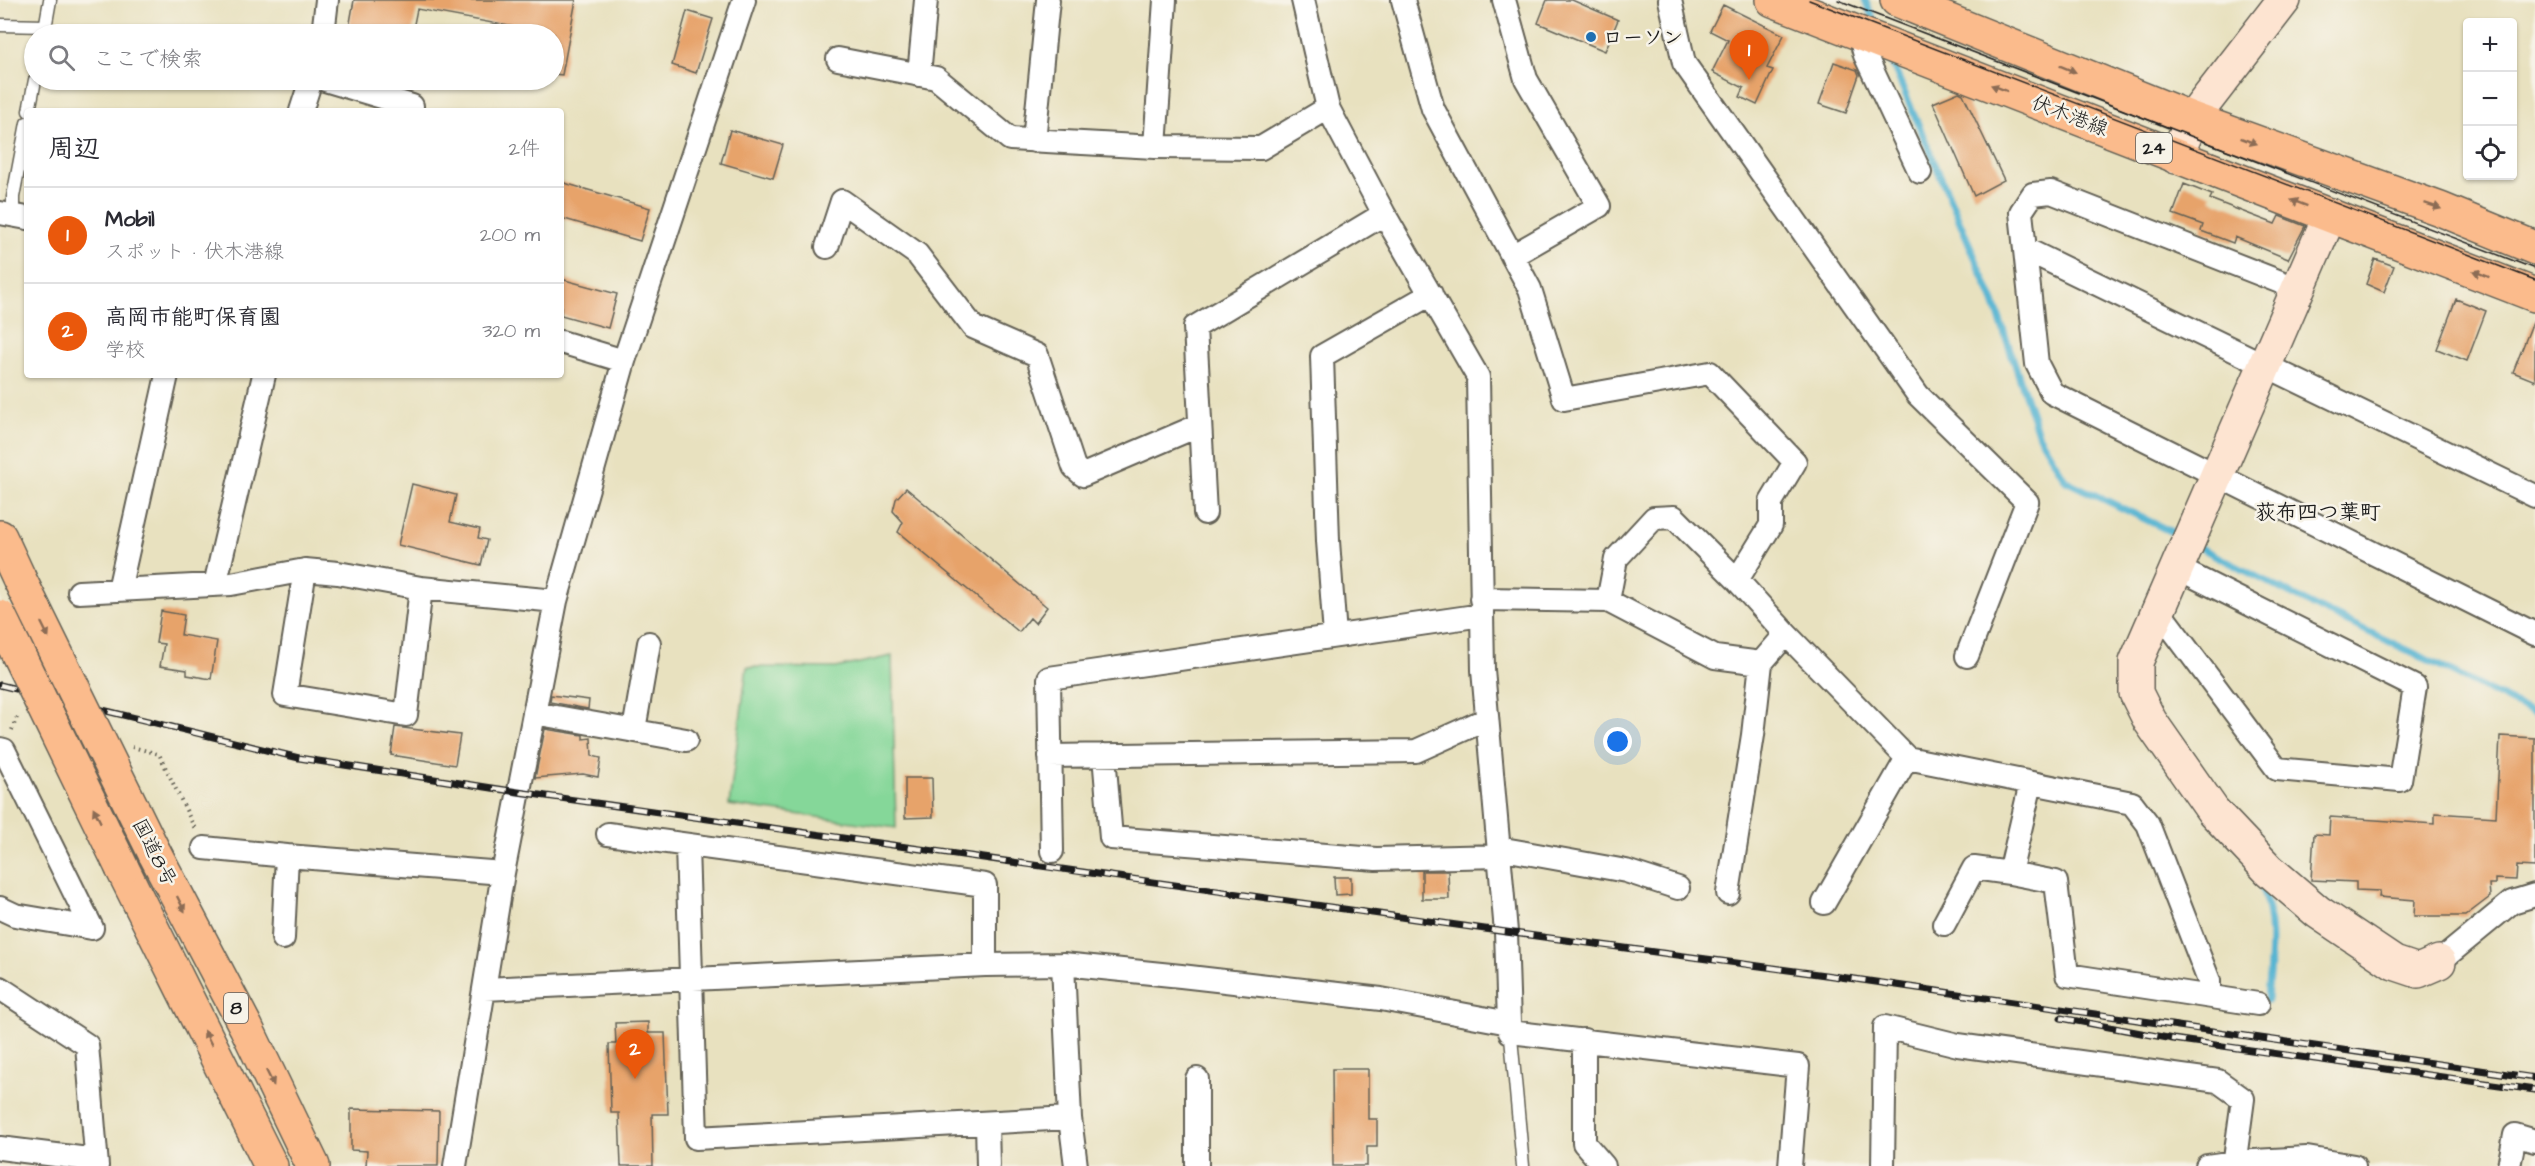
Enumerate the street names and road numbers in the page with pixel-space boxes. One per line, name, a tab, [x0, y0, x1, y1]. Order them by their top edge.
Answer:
street label: 伏木港線	[2027, 89, 2112, 143]
road number: 24	[2136, 133, 2172, 163]
street label: 国道8号	[125, 814, 183, 891]
road number: 8	[224, 993, 248, 1023]

